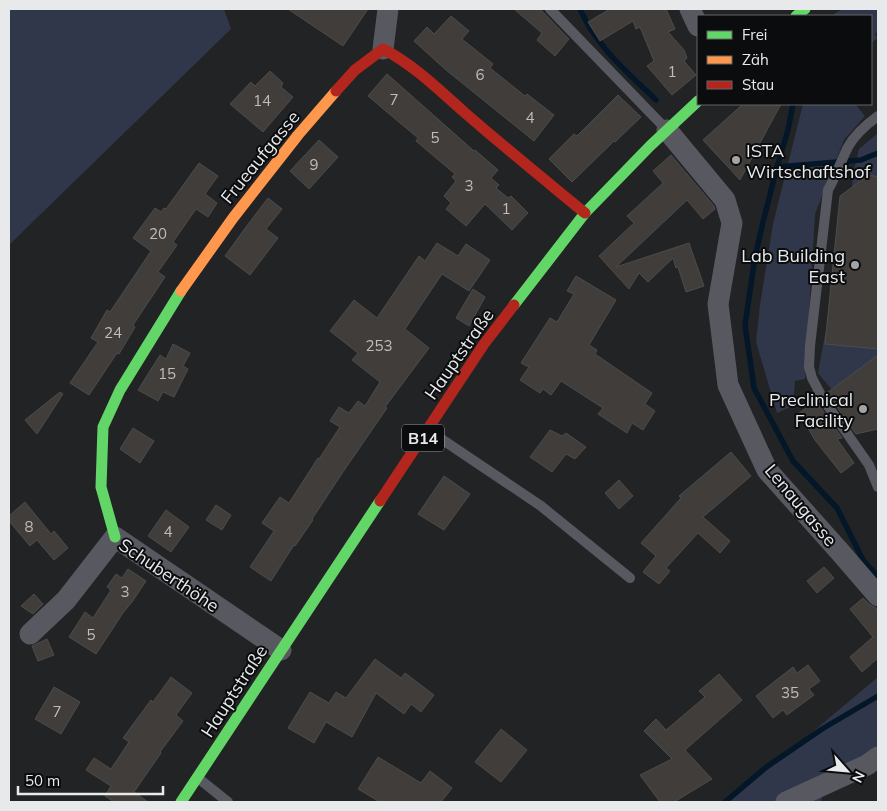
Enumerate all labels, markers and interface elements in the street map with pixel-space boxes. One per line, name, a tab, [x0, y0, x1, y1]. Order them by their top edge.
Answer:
legend	[697, 15, 872, 105]
text: Frei	[742, 25, 767, 44]
text: Zäh	[742, 50, 769, 69]
house number: 1	[667, 62, 677, 81]
house number: 6	[475, 65, 485, 84]
text: Stau	[742, 75, 774, 94]
house number: 7	[389, 90, 399, 109]
house number: 14	[253, 91, 271, 110]
street label: Frueaufgasse	[216, 106, 304, 208]
house number: 4	[525, 108, 535, 127]
house number: 5	[430, 128, 440, 147]
place label: ISTA Wirtschaftshof	[746, 139, 871, 183]
marker: ISTA Wirtschaftshof	[730, 154, 742, 166]
house number: 9	[309, 155, 319, 174]
house number: 3	[464, 176, 474, 195]
house number: 1	[501, 199, 511, 218]
house number: 20	[149, 224, 167, 243]
place label: Lab Building East	[741, 244, 845, 288]
marker: Lab Building East	[849, 259, 861, 271]
street label: Hauptstraße	[419, 304, 499, 404]
house number: 24	[104, 323, 122, 342]
house number: 253	[365, 336, 393, 355]
house number: 15	[158, 364, 176, 383]
place label: Preclinical Facility	[769, 388, 853, 432]
marker: Preclinical Facility	[857, 403, 869, 415]
road number: B14	[402, 424, 444, 452]
street label: Lenaugasse	[760, 459, 842, 551]
house number: 8	[24, 517, 34, 536]
house number: 4	[163, 522, 173, 541]
street label: Schuberthöhe	[114, 533, 224, 617]
house number: 3	[120, 582, 130, 601]
house number: 5	[86, 625, 96, 644]
street label: Hauptstraße	[196, 640, 272, 742]
house number: 35	[781, 683, 799, 702]
house number: 7	[52, 702, 62, 721]
north arrow	[822, 746, 872, 796]
scale bar	[18, 764, 162, 796]
text: N	[848, 768, 869, 786]
text: 50 m	[25, 771, 60, 790]

